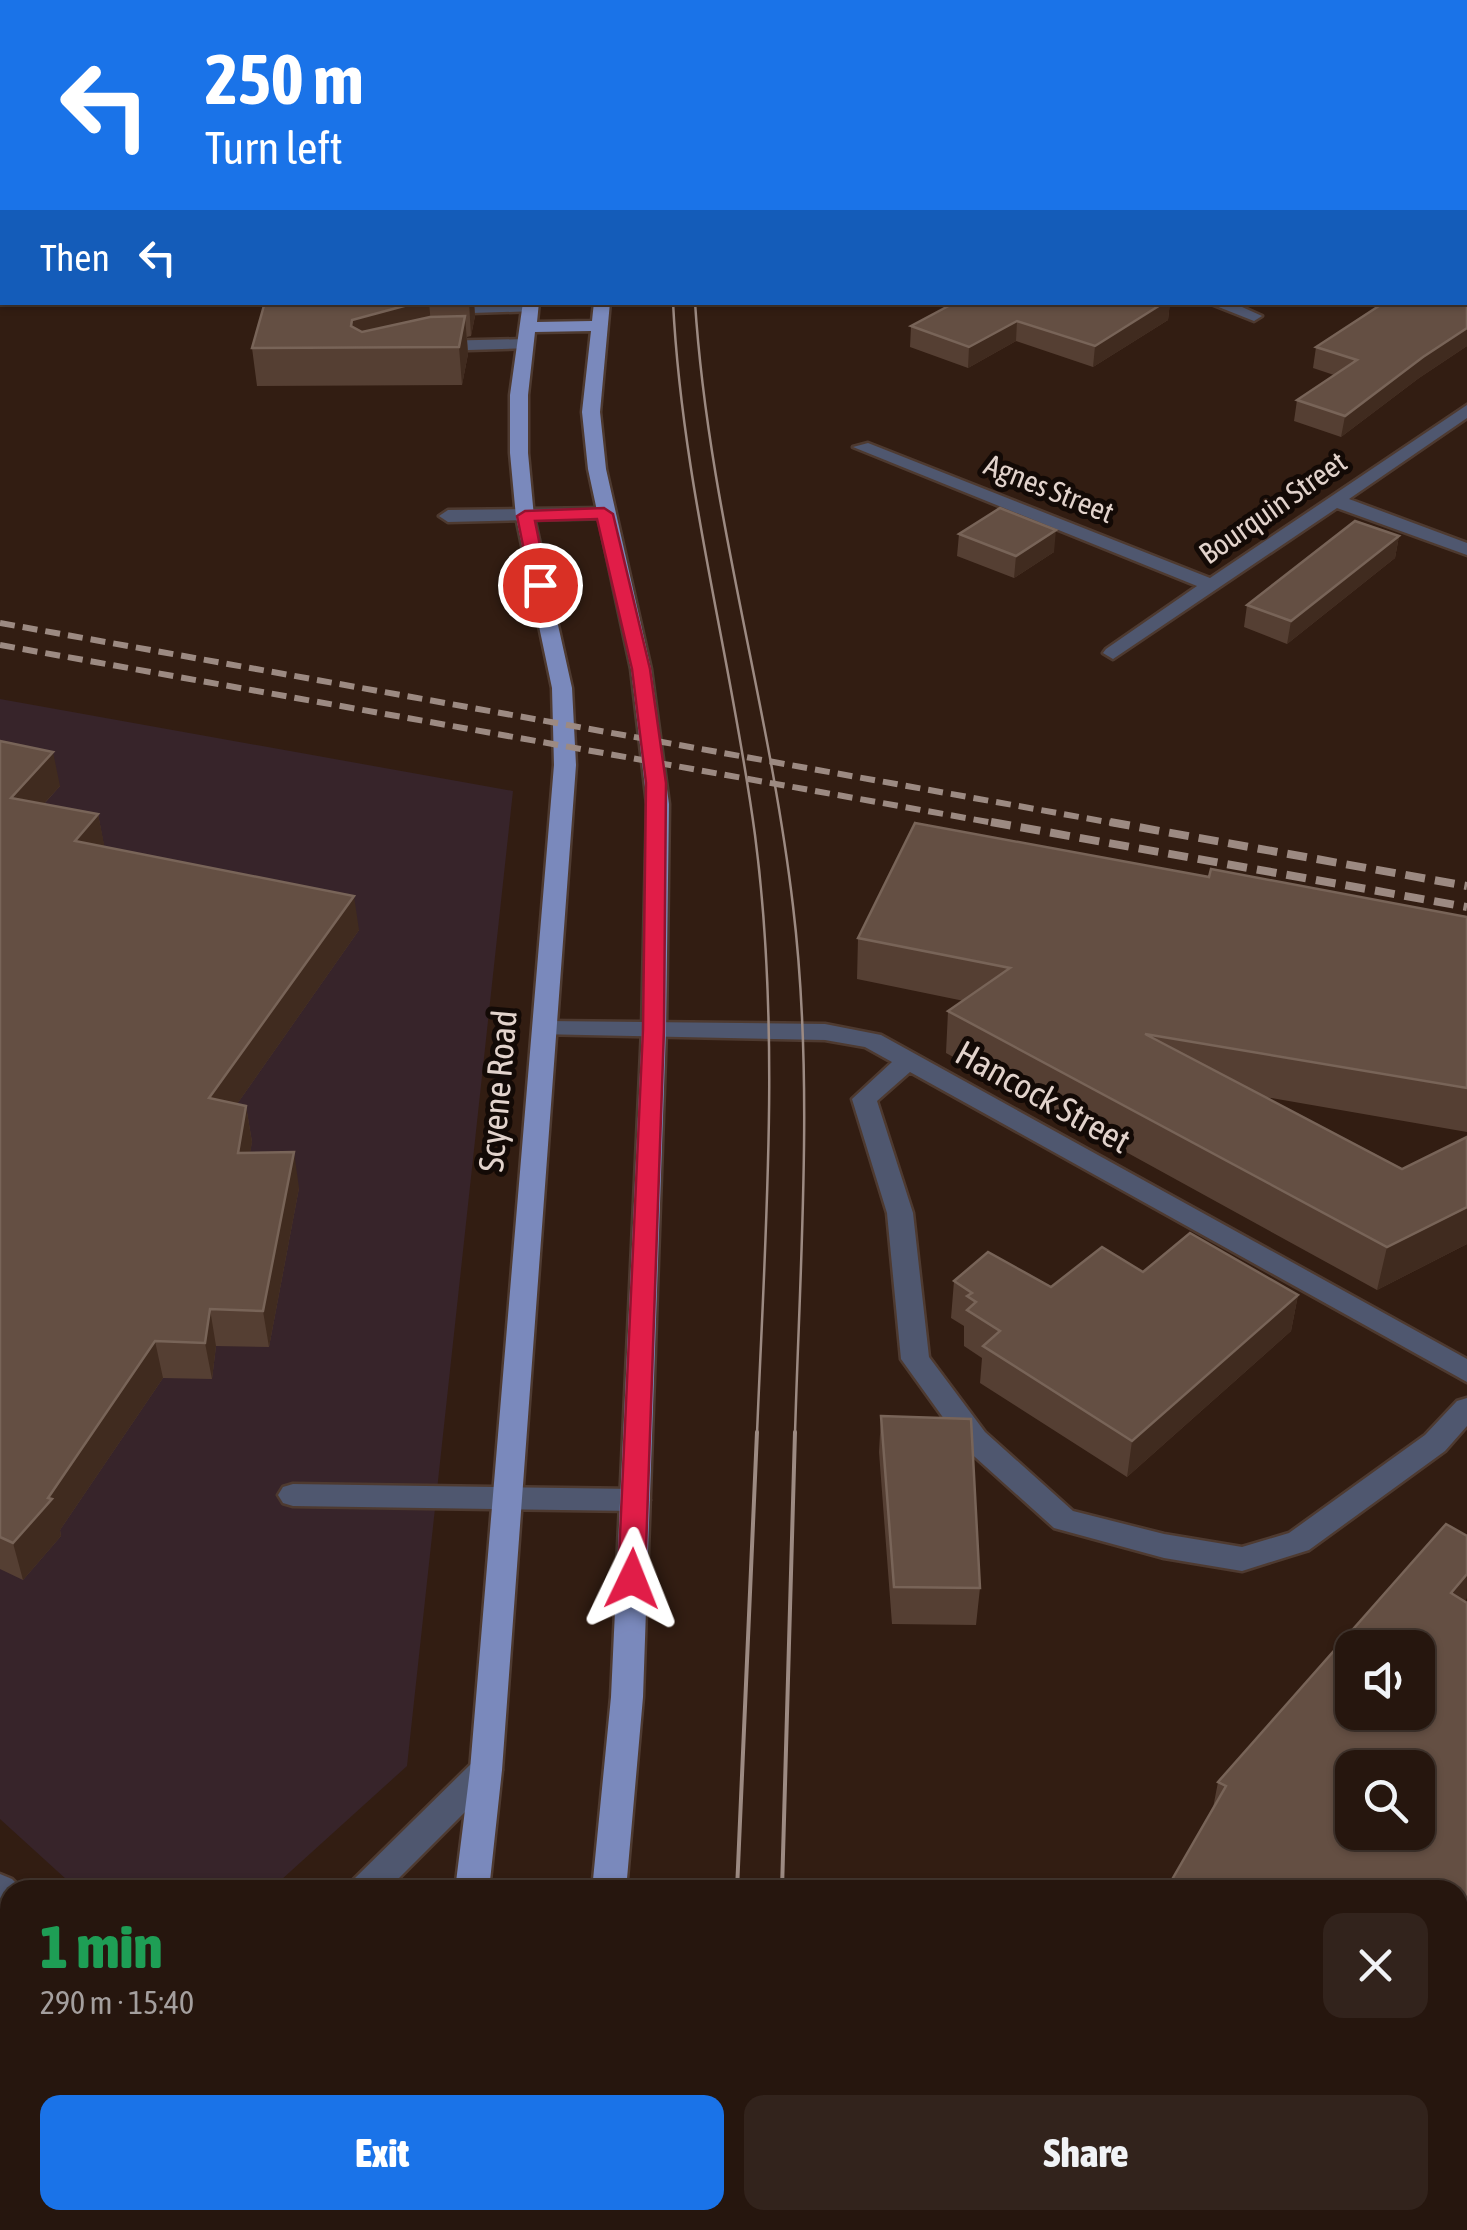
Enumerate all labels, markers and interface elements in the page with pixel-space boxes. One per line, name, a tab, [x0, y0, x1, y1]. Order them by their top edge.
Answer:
text: 250 m	[205, 39, 364, 119]
icon: left	[40, 40, 170, 170]
text: Turn left	[205, 122, 343, 174]
icon: left	[130, 230, 185, 285]
text: Then	[40, 236, 110, 279]
street label: Bourquin Street	[1192, 444, 1353, 570]
street label: Agnes Street	[980, 447, 1119, 529]
pin	[498, 543, 583, 628]
icon: arrive	[513, 558, 568, 613]
street label: Scyene Road	[470, 1008, 524, 1173]
street label: Hancock Street	[949, 1032, 1138, 1160]
position arrow	[580, 1527, 684, 1631]
map controls	[1335, 1630, 1435, 1850]
button: sound	[1335, 1630, 1435, 1730]
button: search	[1335, 1750, 1435, 1850]
text: 1 min	[40, 1912, 163, 1981]
button: close	[1323, 1913, 1428, 2018]
text: 290 m · 15:40	[40, 1984, 194, 2021]
button: Exit	[40, 2095, 724, 2210]
button: Share	[744, 2095, 1428, 2210]

